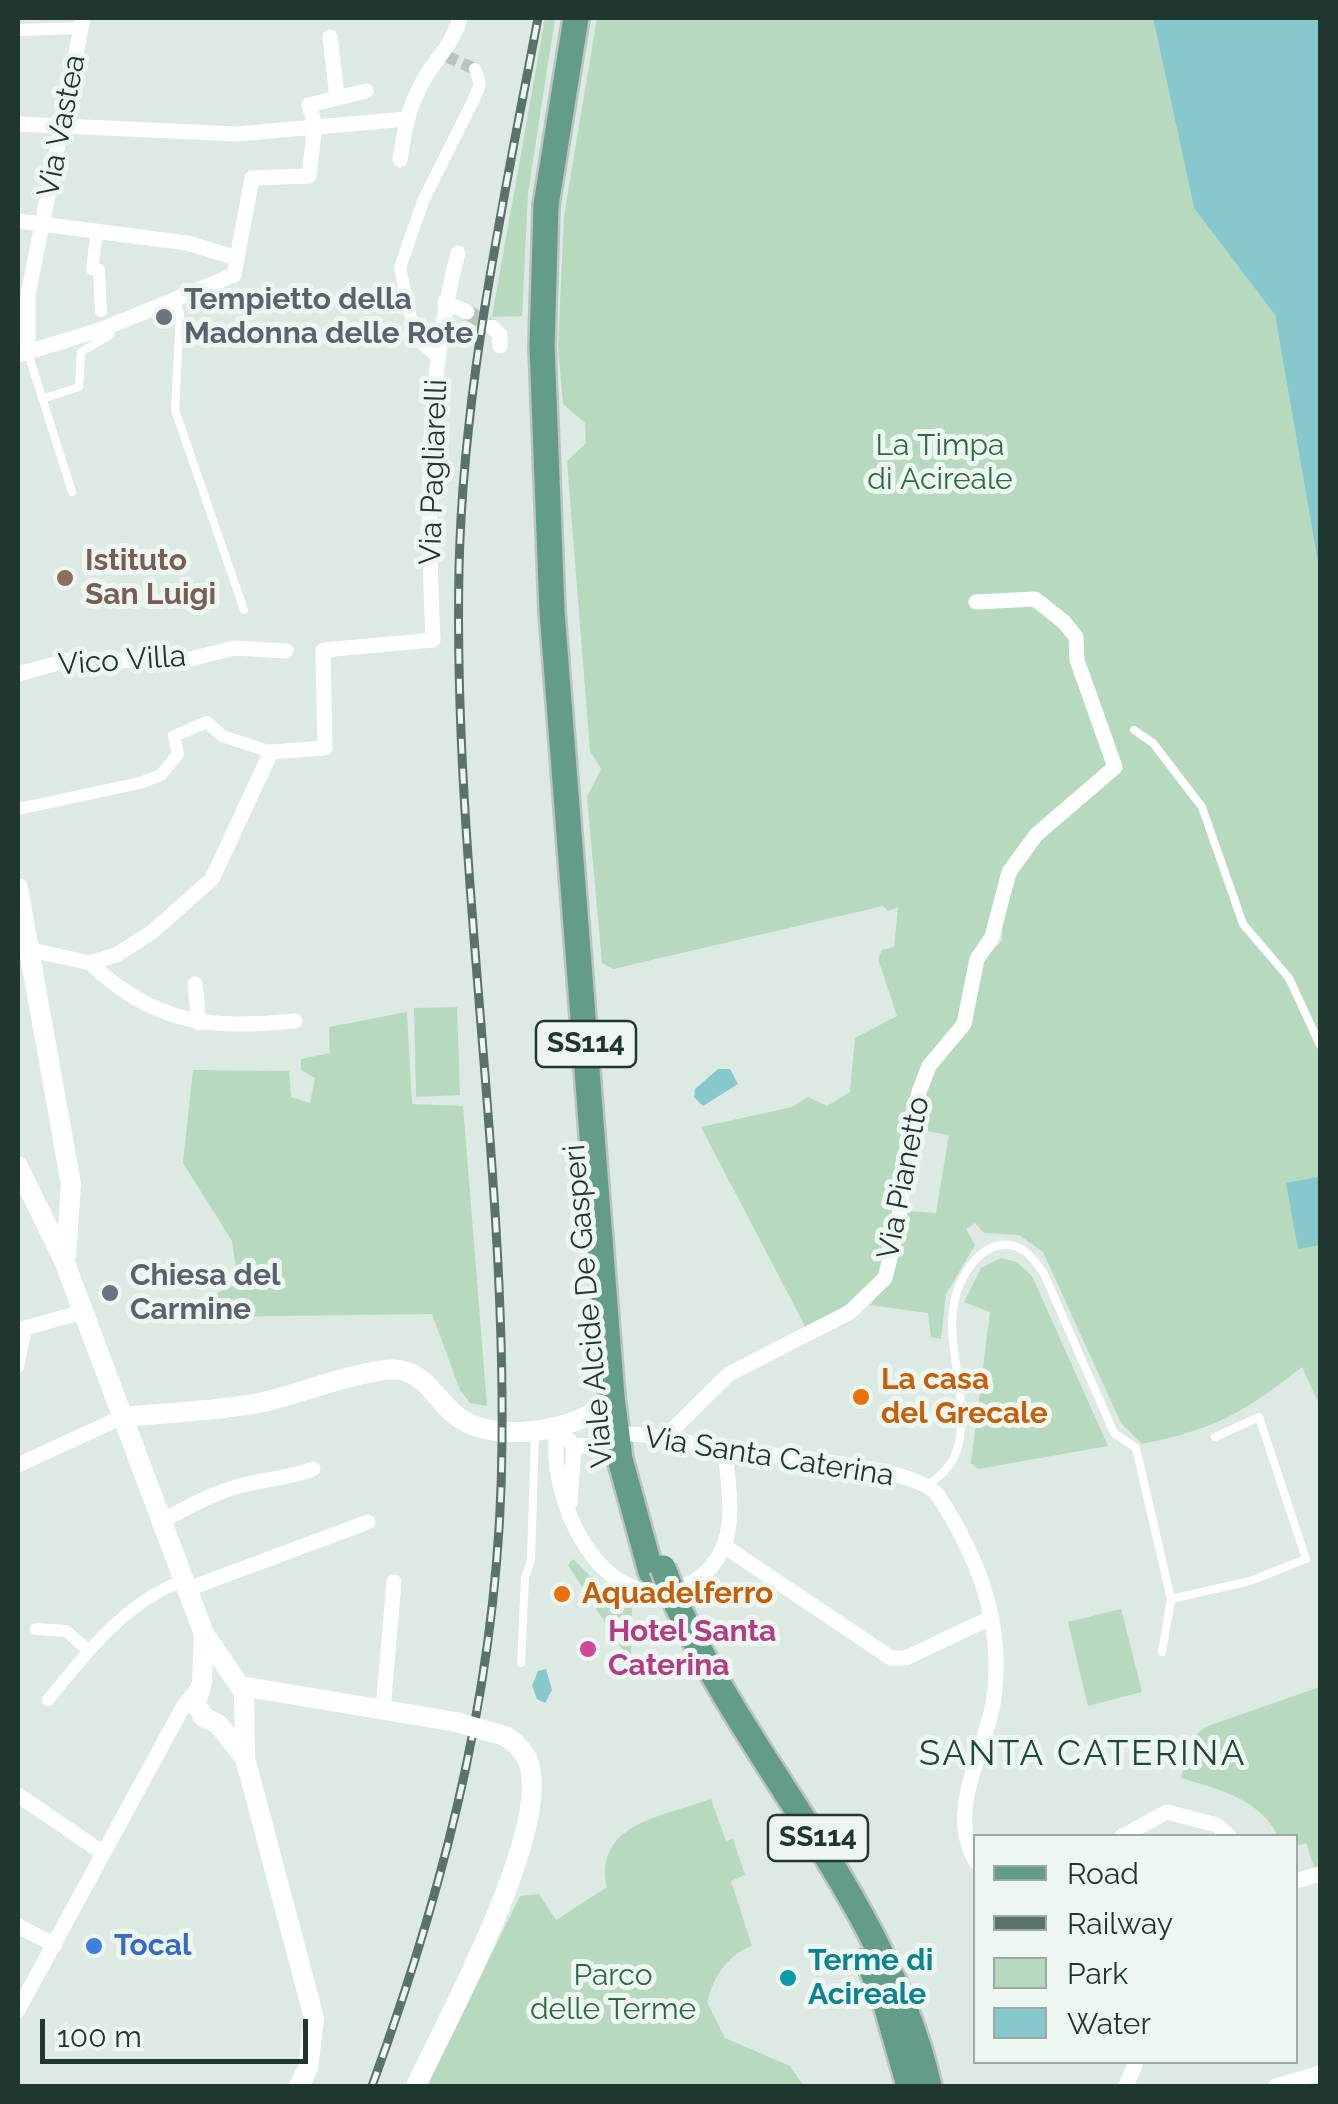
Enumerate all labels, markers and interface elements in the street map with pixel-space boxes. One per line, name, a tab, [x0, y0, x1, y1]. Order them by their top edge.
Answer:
street label: Via Vastea	[31, 52, 93, 200]
place label: Tempietto della Madonna delle Rote	[184, 282, 473, 352]
marker: Tempietto della Madonna delle Rote	[153, 306, 175, 328]
street label: Via Pagliarelli	[413, 379, 455, 565]
park label: La Timpa di Acireale	[867, 428, 1013, 498]
place label: Istituto San Luigi	[85, 543, 216, 614]
marker: Istituto San Luigi	[54, 567, 76, 589]
street label: Vico Villa	[57, 639, 187, 683]
road number: SS114	[536, 1021, 636, 1067]
street label: Via Pianetto	[871, 1094, 937, 1262]
street label: Viale Alcide De Gasperi	[557, 1143, 621, 1469]
place label: Chiesa del Carmine	[130, 1258, 280, 1328]
marker: Chiesa del Carmine	[99, 1282, 121, 1304]
place label: La casa del Grecale	[881, 1362, 1048, 1432]
marker: La casa del Grecale	[850, 1386, 872, 1408]
street label: Via Santa Caterina	[642, 1420, 896, 1494]
place label: Aquadelferro	[582, 1576, 773, 1612]
marker: Aquadelferro	[551, 1583, 573, 1605]
place label: Hotel Santa Caterina	[608, 1614, 776, 1684]
marker: Hotel Santa Caterina	[577, 1638, 599, 1660]
district label: SANTA CATERINA	[919, 1733, 1247, 1775]
road number: SS114	[768, 1815, 868, 1861]
legend	[973, 1834, 1298, 2064]
text: Road	[1067, 1856, 1139, 1891]
text: Railway	[1067, 1906, 1173, 1941]
place label: Tocal	[114, 1928, 191, 1964]
marker: Tocal	[83, 1935, 105, 1957]
place label: Terme di Acireale	[808, 1943, 933, 2014]
text: Park	[1067, 1956, 1128, 1991]
park label: Parco delle Terme	[530, 1958, 696, 2028]
marker: Terme di Acireale	[777, 1967, 799, 1989]
scale bar	[45, 1999, 312, 2061]
text: Water	[1067, 2006, 1151, 2041]
text: 100 m	[57, 2019, 142, 2054]

